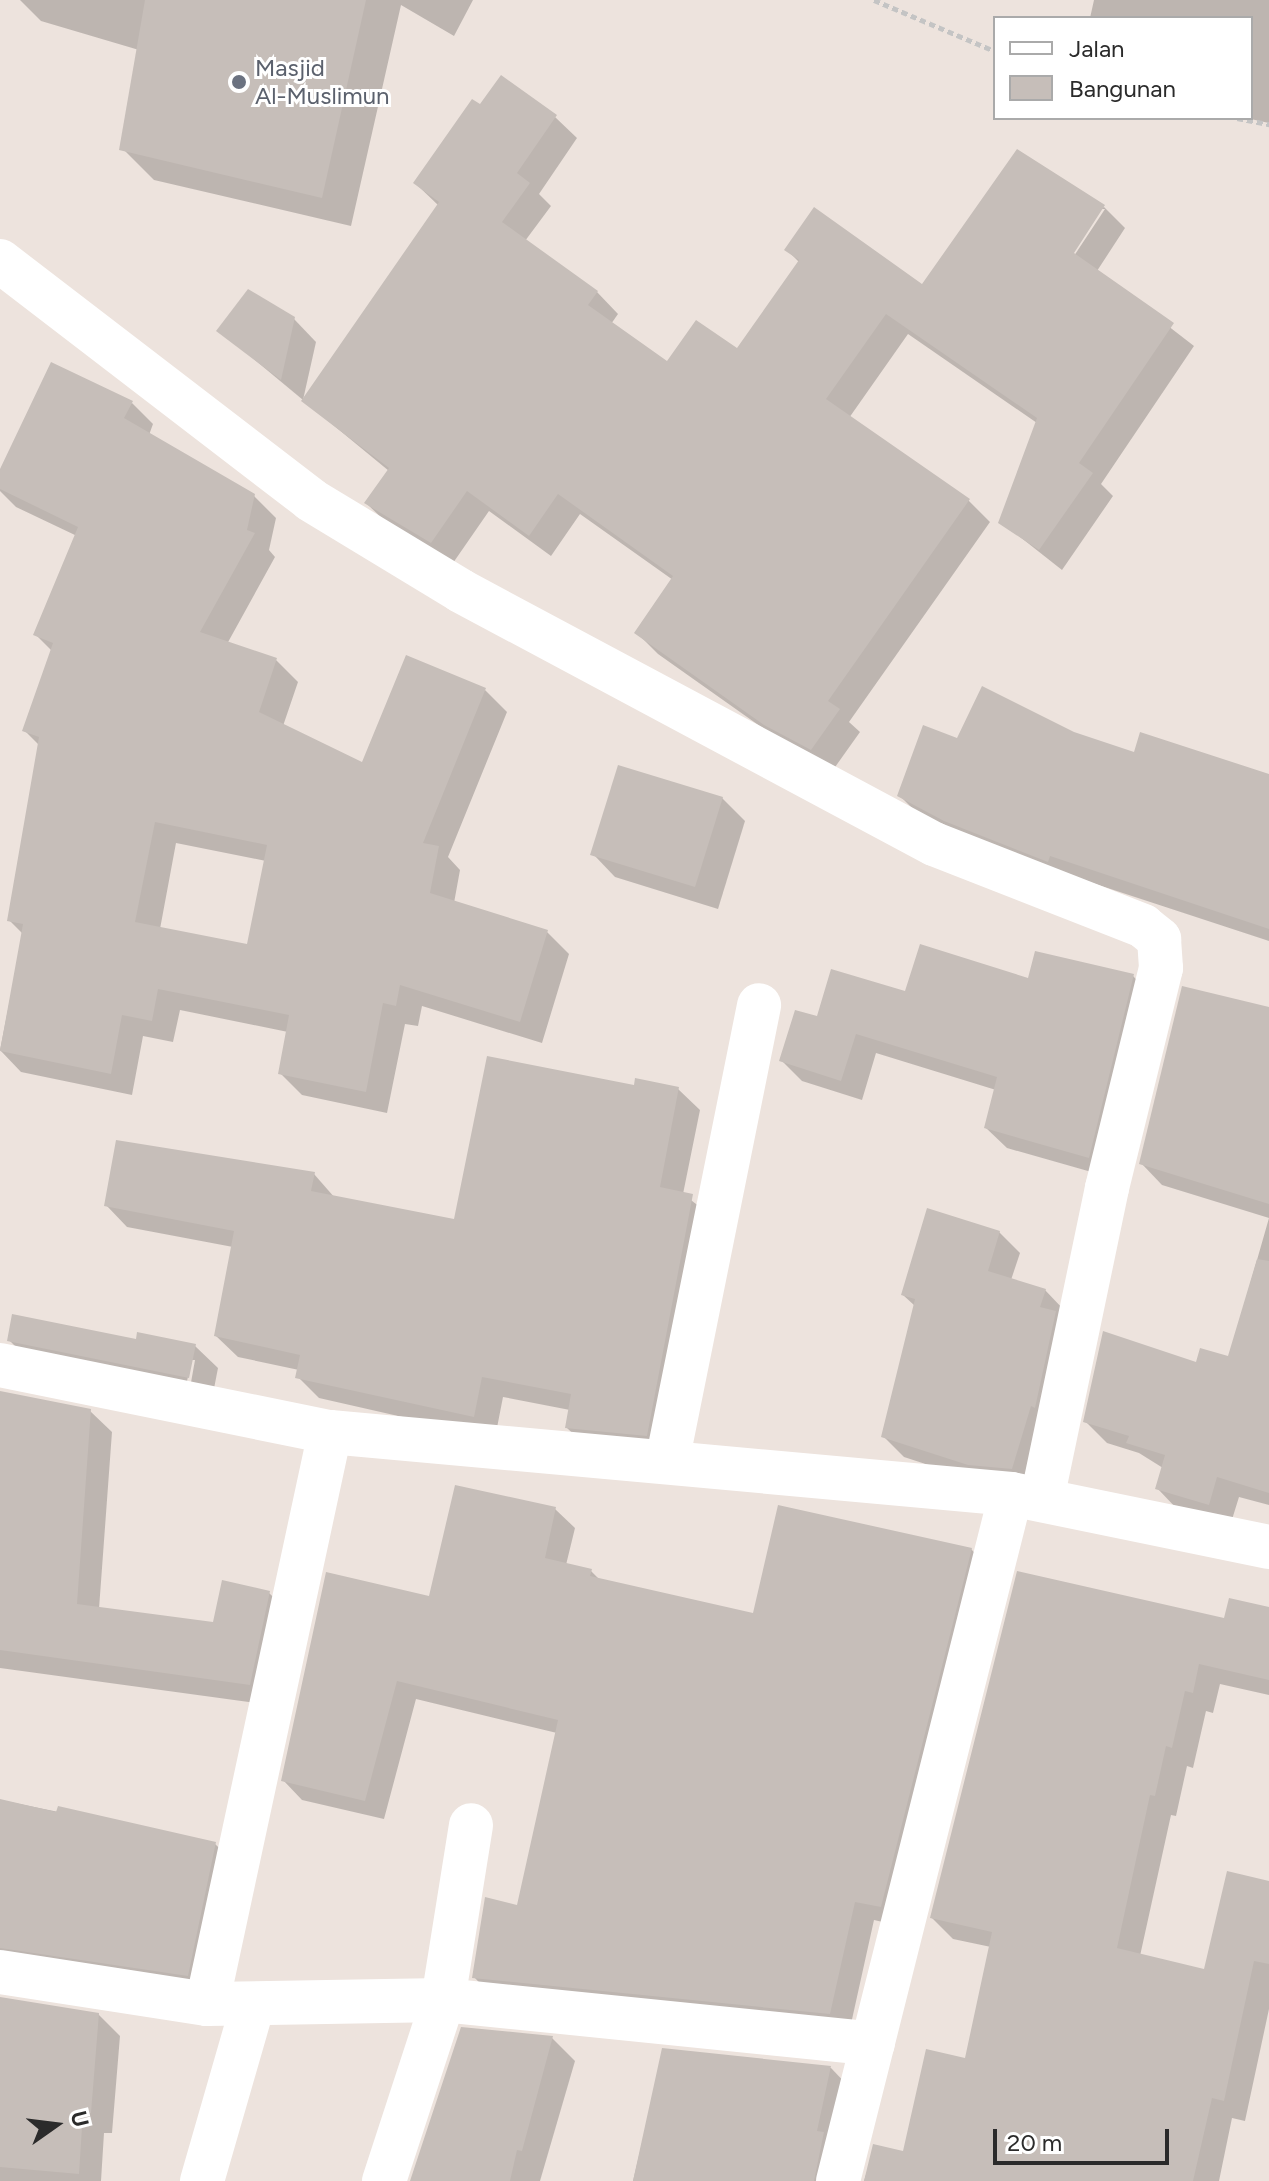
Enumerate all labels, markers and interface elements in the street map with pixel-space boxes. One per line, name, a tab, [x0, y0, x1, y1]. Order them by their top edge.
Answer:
legend	[993, 16, 1253, 120]
text: Jalan	[1069, 34, 1125, 63]
place label: Masjid Al-Muslimun	[255, 54, 389, 110]
marker: Masjid Al-Muslimun	[230, 73, 248, 91]
text: Bangunan	[1069, 74, 1176, 103]
north arrow	[16, 2085, 96, 2165]
text: U	[65, 2108, 95, 2130]
scale bar	[997, 2113, 1173, 2163]
text: 20 m	[1007, 2128, 1062, 2157]

